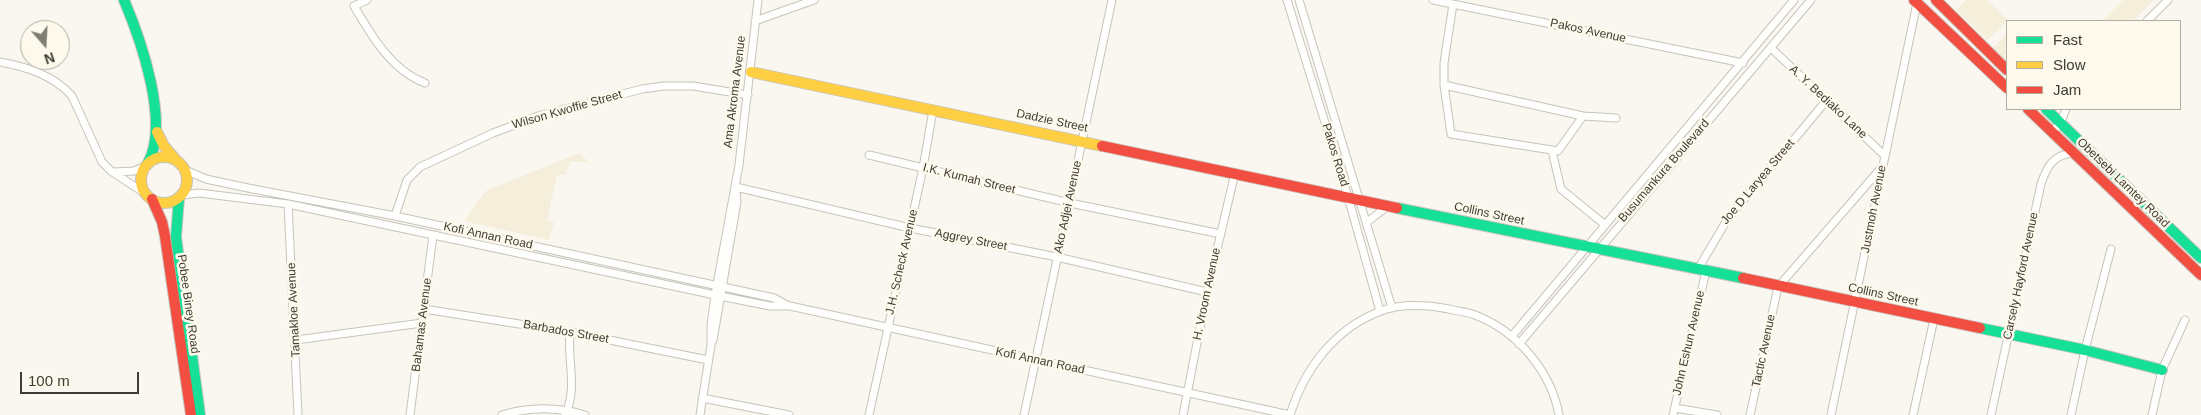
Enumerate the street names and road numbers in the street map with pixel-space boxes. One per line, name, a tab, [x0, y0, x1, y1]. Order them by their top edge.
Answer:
street label: Pakos Avenue	[1549, 16, 1627, 46]
street label: Ama Akroma Avenue	[721, 35, 749, 149]
street label: A. Y. Bediako Lane	[1786, 62, 1870, 142]
street label: Wilson Kwoffie Street	[510, 87, 624, 133]
street label: Dadzie Street	[1015, 106, 1089, 136]
street label: Busumankura Boulevard	[1615, 117, 1713, 225]
street label: Pakos Road	[1319, 122, 1351, 188]
street label: Obetsebi Lamtey Road	[2074, 135, 2172, 231]
street label: Joe D Laryea Street	[1718, 136, 1798, 228]
street label: Ako Adjei Avenue	[1051, 159, 1085, 255]
street label: I.K. Kumah Street	[921, 161, 1017, 197]
street label: Justmoh Avenue	[1858, 164, 1890, 254]
street label: Collins Street	[1453, 200, 1525, 228]
street label: J.H. Scheck Avenue	[883, 208, 921, 316]
street label: Carsely Hayford Avenue	[2000, 211, 2042, 341]
street label: Kofi Annan Road	[442, 220, 534, 252]
street label: Aggrey Street	[934, 226, 1008, 254]
street label: H. Vroom Avenue	[1190, 247, 1224, 341]
street label: Pobee Biney Road	[174, 253, 202, 355]
street label: Tamakloe Avenue	[284, 262, 304, 358]
street label: Bahamas Avenue	[409, 277, 435, 373]
street label: Collins Street	[1847, 281, 1919, 309]
street label: John Eshun Avenue	[1670, 289, 1708, 397]
street label: Tactic Avenue	[1749, 313, 1779, 389]
street label: Barbados Street	[522, 317, 610, 347]
street label: Kofi Annan Road	[994, 345, 1086, 377]

